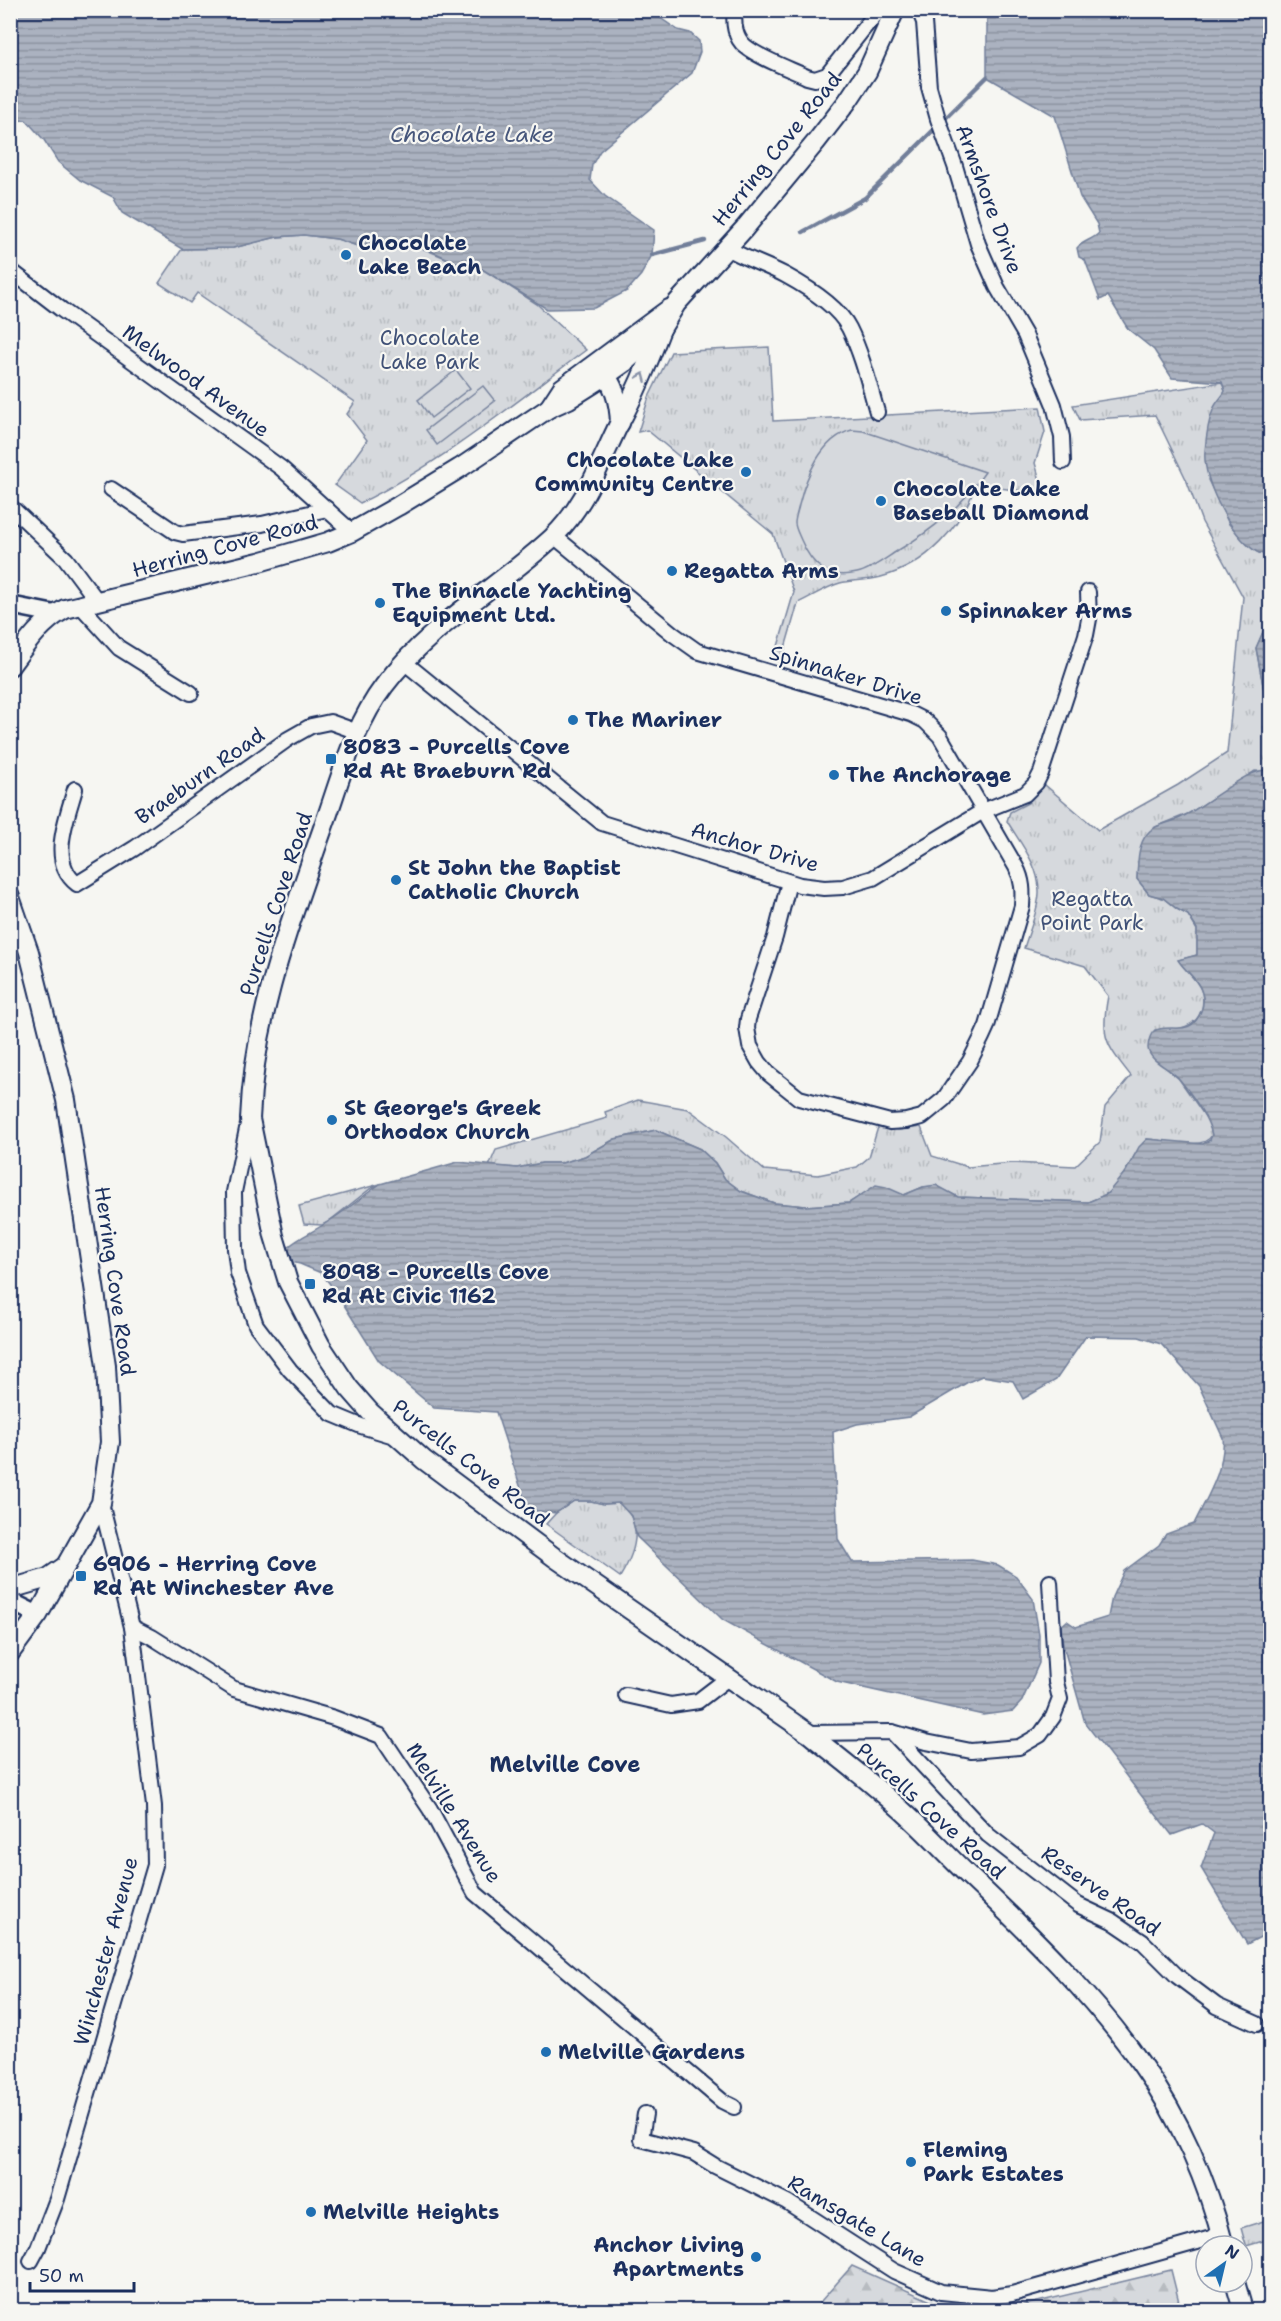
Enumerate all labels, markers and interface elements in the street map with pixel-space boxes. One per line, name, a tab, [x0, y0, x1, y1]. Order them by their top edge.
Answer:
street label: Herring Cove Road	[706, 66, 848, 232]
water label: Chocolate Lake	[390, 120, 554, 149]
street label: Armshore Drive	[949, 121, 1029, 277]
place label: Chocolate Lake Beach	[358, 229, 481, 281]
marker: Chocolate Lake Beach	[339, 248, 353, 262]
street label: Melwood Avenue	[117, 318, 275, 444]
park label: Chocolate Lake Park	[380, 324, 480, 376]
one-way arrow	[635, 372, 647, 383]
place label: Chocolate Lake Community Centre	[535, 446, 734, 498]
marker: Chocolate Lake Community Centre	[739, 465, 753, 479]
place label: Chocolate Lake Baseball Diamond	[893, 475, 1089, 527]
marker: Chocolate Lake Baseball Diamond	[874, 494, 888, 508]
street label: Herring Cove Road	[129, 508, 321, 584]
place label: Regatta Arms	[684, 557, 839, 585]
marker: Regatta Arms	[665, 564, 679, 578]
place label: The Binnacle Yachting Equipment Ltd.	[392, 577, 631, 629]
marker: The Binnacle Yachting Equipment Ltd.	[373, 596, 387, 610]
place label: Spinnaker Arms	[958, 597, 1132, 625]
marker: Spinnaker Arms	[939, 604, 953, 618]
street label: Spinnaker Drive	[766, 638, 926, 712]
place label: The Mariner	[585, 706, 722, 734]
marker: The Mariner	[566, 713, 580, 727]
street label: Braeburn Road	[130, 721, 270, 831]
place label: 8083 - Purcells Cove Rd At Braeburn Rd	[343, 733, 570, 785]
marker: 8083 - Purcells Cove Rd At Braeburn Rd	[324, 752, 338, 766]
place label: The Anchorage	[846, 761, 1012, 789]
marker: The Anchorage	[827, 768, 841, 782]
street label: Purcells Cove Road	[233, 808, 319, 1000]
street label: Anchor Drive	[688, 815, 822, 879]
place label: St John the Baptist Catholic Church	[408, 854, 621, 906]
marker: St John the Baptist Catholic Church	[389, 873, 403, 887]
park label: Regatta Point Park	[1040, 885, 1144, 937]
place label: St George's Greek Orthodox Church	[344, 1094, 541, 1146]
marker: St George's Greek Orthodox Church	[325, 1113, 339, 1127]
street label: Herring Cove Road	[88, 1184, 142, 1378]
place label: 8098 - Purcells Cove Rd At Civic 1162	[322, 1258, 549, 1310]
marker: 8098 - Purcells Cove Rd At Civic 1162	[303, 1277, 317, 1291]
street label: Purcells Cove Road	[387, 1393, 555, 1533]
place label: 6906 - Herring Cove Rd At Winchester Ave	[93, 1550, 334, 1602]
marker: 6906 - Herring Cove Rd At Winchester Ave	[74, 1569, 88, 1583]
street label: Purcells Cove Road	[850, 1736, 1012, 1886]
street label: Melville Avenue	[400, 1738, 508, 1888]
district label: Melville Cove	[490, 1750, 640, 1779]
street label: Reserve Road	[1036, 1839, 1166, 1943]
street label: Winchester Avenue	[67, 1854, 145, 2048]
place label: Melville Gardens	[558, 2038, 745, 2066]
marker: Melville Gardens	[539, 2045, 553, 2059]
place label: Fleming Park Estates	[923, 2136, 1064, 2188]
marker: Fleming Park Estates	[904, 2155, 918, 2169]
street label: Ramsgate Lane	[782, 2169, 932, 2273]
place label: Melville Heights	[323, 2198, 499, 2226]
marker: Melville Heights	[304, 2205, 318, 2219]
place label: Anchor Living Apartments	[593, 2231, 744, 2283]
north arrow	[1194, 2234, 1254, 2294]
text: N	[1221, 2240, 1243, 2264]
marker: Anchor Living Apartments	[749, 2250, 763, 2264]
scale bar	[30, 2255, 134, 2293]
text: 50 m	[39, 2264, 84, 2288]

